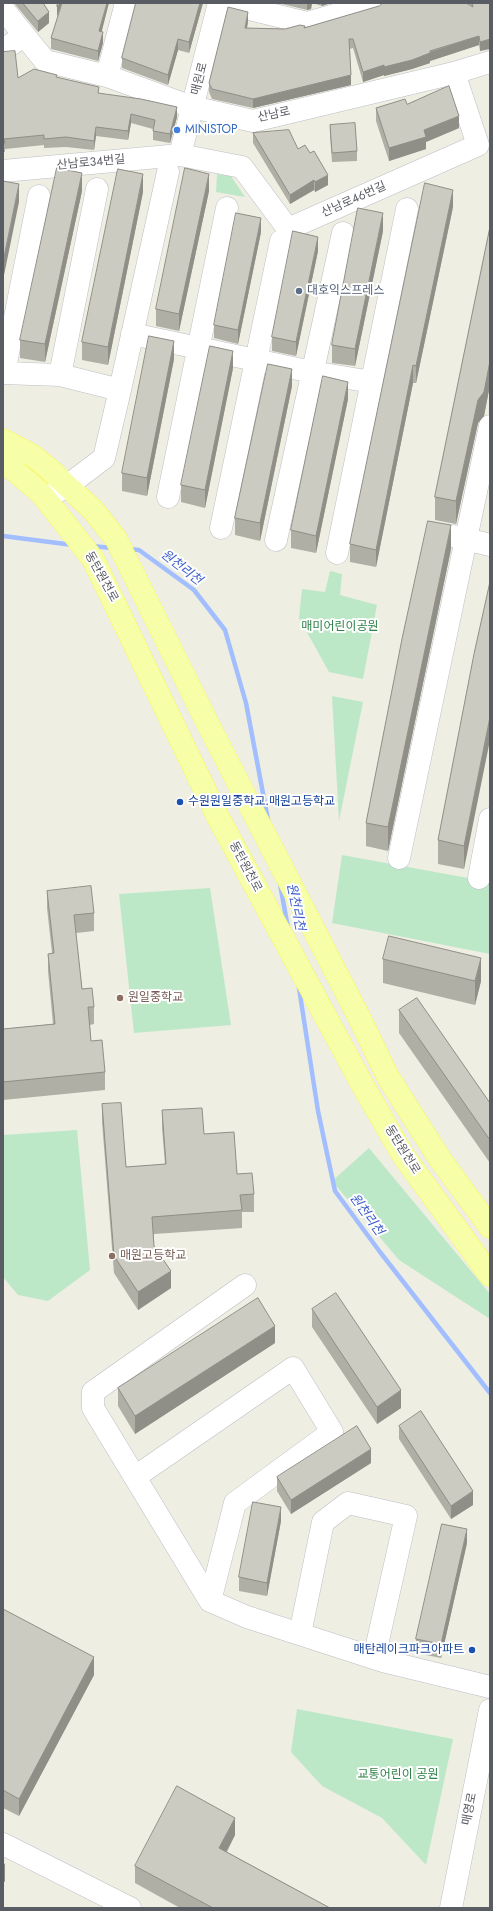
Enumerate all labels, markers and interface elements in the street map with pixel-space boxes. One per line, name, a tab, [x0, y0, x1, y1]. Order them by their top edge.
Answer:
street label: 매원로	[189, 61, 211, 97]
street label: 산남로	[256, 105, 292, 125]
place label: MINISTOP	[185, 123, 238, 137]
marker: MINISTOP	[172, 125, 182, 135]
street label: 산남로34번길	[56, 153, 126, 173]
street label: 산남로46번길	[320, 179, 388, 221]
place label: 대호익스프레스	[307, 284, 384, 298]
marker: 대호익스프레스	[294, 286, 304, 296]
water label: 원천리천	[157, 547, 205, 589]
street label: 동탄원천로	[81, 549, 121, 605]
park label: 매미어린이공원	[301, 620, 379, 634]
place label: 수원원일중학교.매원고등학교	[188, 795, 335, 809]
marker: 수원원일중학교.매원고등학교	[175, 797, 185, 807]
street label: 동탄원천로	[226, 839, 264, 895]
water label: 원천리천	[283, 882, 307, 932]
place label: 원일중학교	[128, 991, 183, 1005]
marker: 원일중학교	[115, 993, 125, 1003]
street label: 동탄원천로	[381, 1123, 423, 1177]
water label: 원천리천	[346, 1191, 386, 1239]
place label: 매원고등학교	[120, 1249, 186, 1263]
marker: 매원고등학교	[107, 1251, 117, 1261]
place label: 매탄레이크파크아파트	[354, 1643, 464, 1657]
marker: 매탄레이크파크아파트	[467, 1645, 477, 1655]
park label: 교통어린이 공원	[358, 1768, 438, 1782]
street label: 매영로	[460, 1791, 480, 1827]

